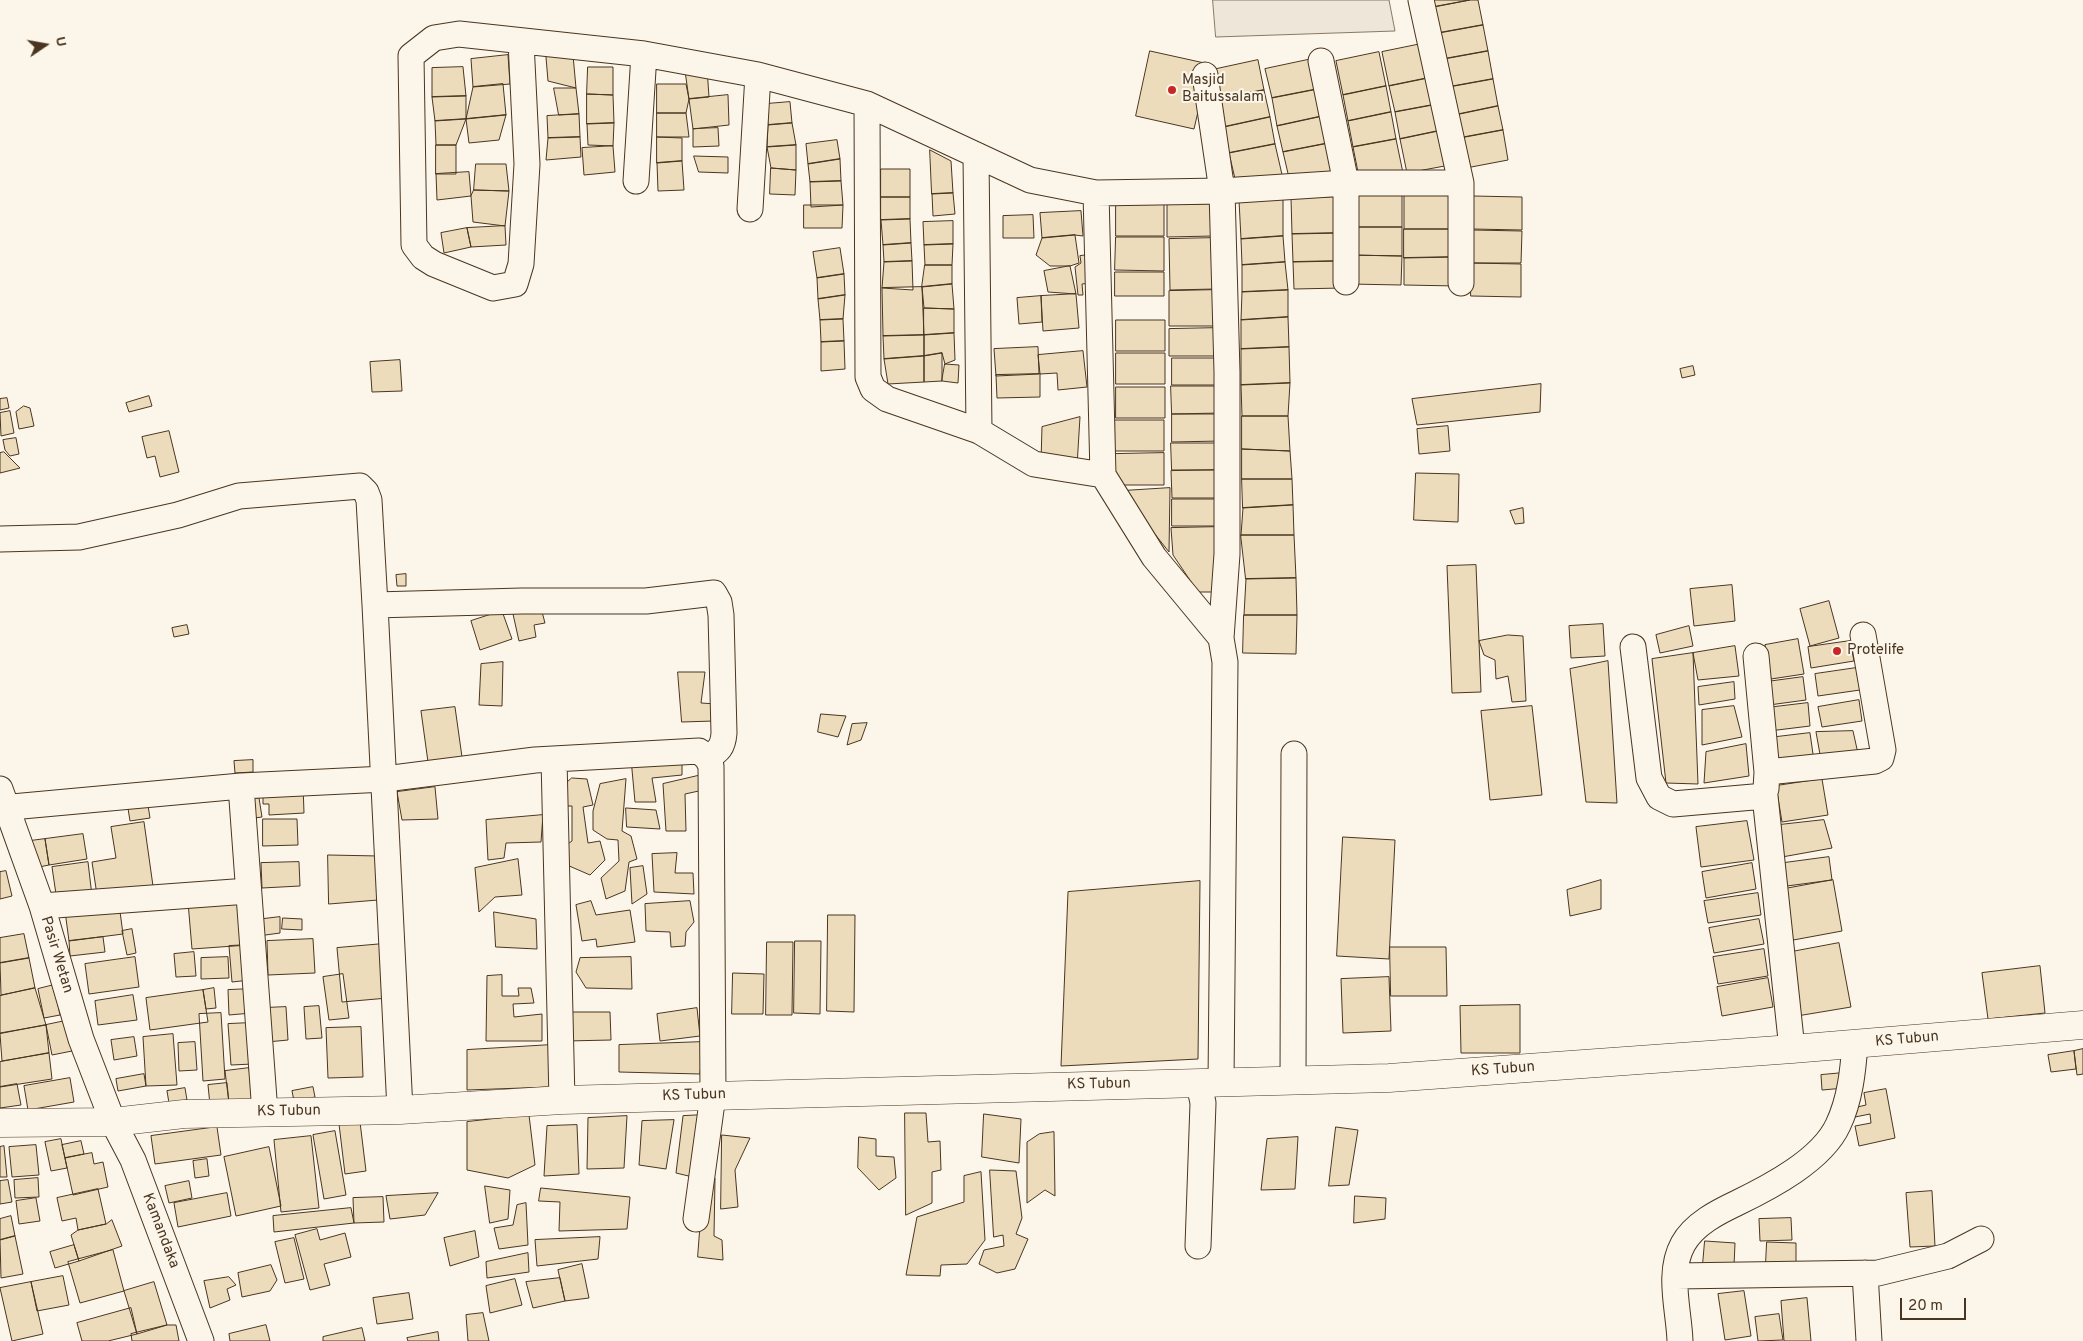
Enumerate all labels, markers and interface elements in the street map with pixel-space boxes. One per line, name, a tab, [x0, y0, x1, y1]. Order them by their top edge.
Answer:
north arrow	[20, 20, 70, 70]
text: U	[51, 35, 70, 48]
place label: Masjid Baitussalam	[1182, 72, 1264, 107]
marker: Masjid Baitussalam	[1166, 84, 1178, 96]
place label: Protelife	[1847, 642, 1904, 660]
marker: Protelife	[1831, 645, 1843, 657]
street label: Pasir Wetan	[36, 914, 76, 996]
street label: KS Tubun	[1874, 1028, 1940, 1052]
street label: KS Tubun	[1470, 1059, 1536, 1081]
street label: KS Tubun	[1067, 1075, 1131, 1095]
street label: KS Tubun	[662, 1086, 726, 1106]
street label: KS Tubun	[257, 1102, 321, 1122]
street label: Kamandaka	[137, 1191, 183, 1271]
scale bar	[1903, 1288, 1969, 1320]
text: 20 m	[1908, 1297, 1943, 1316]

